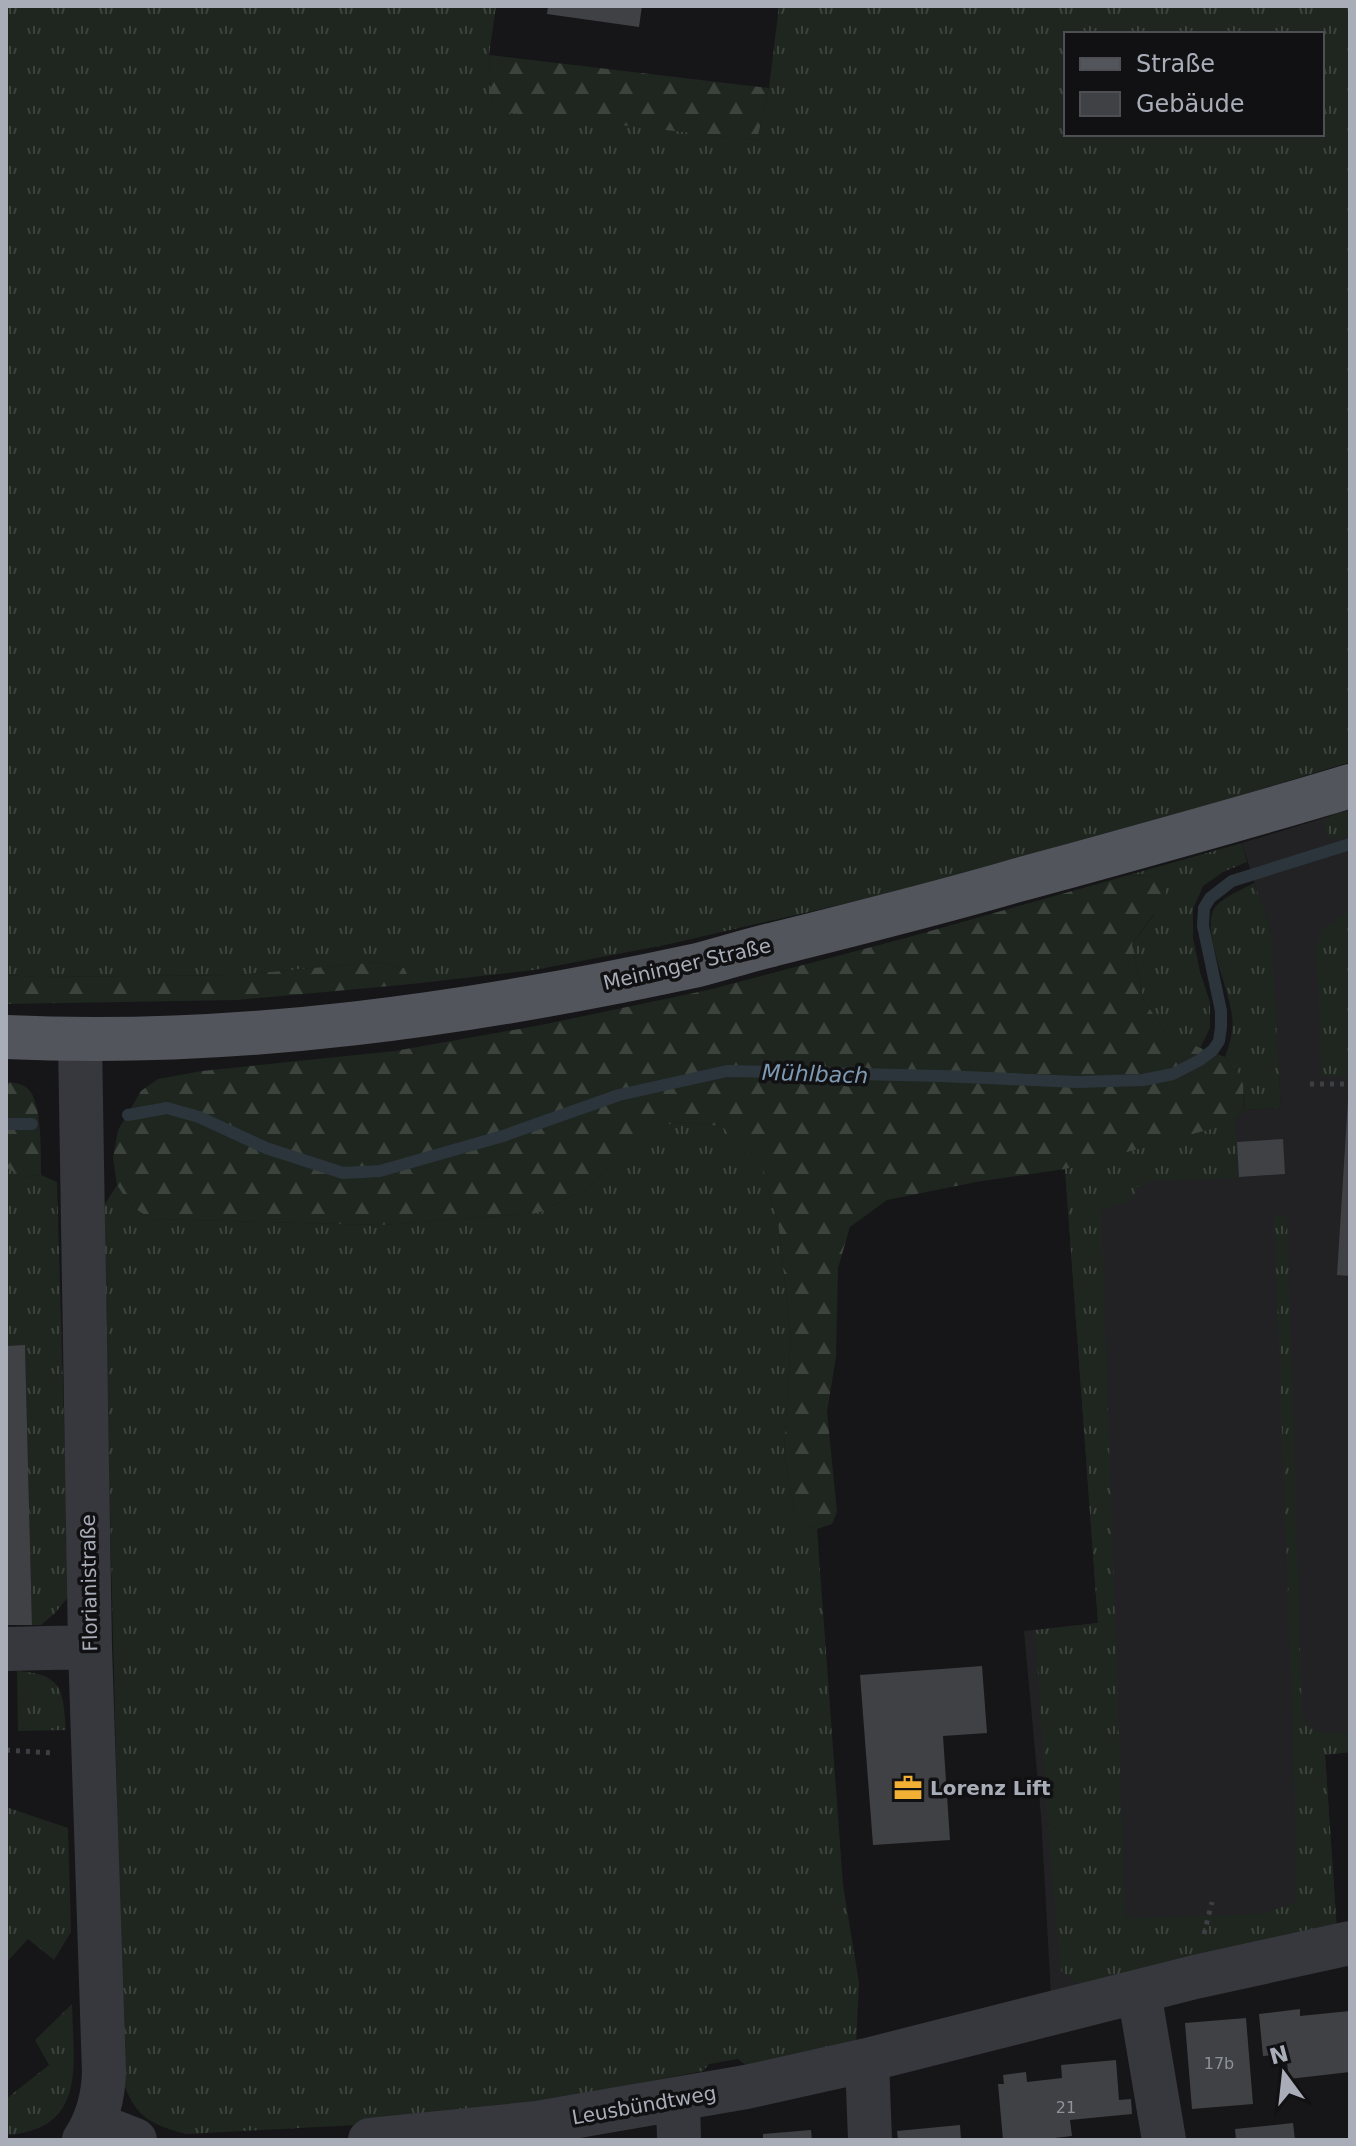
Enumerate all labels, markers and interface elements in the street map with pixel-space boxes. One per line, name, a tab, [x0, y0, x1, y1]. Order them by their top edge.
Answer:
legend	[1064, 32, 1324, 136]
text: Straße	[1136, 50, 1215, 78]
text: Gebäude	[1136, 90, 1245, 118]
street label: Meininger Straße	[601, 933, 773, 995]
water label: Mühlbach	[761, 1060, 869, 1088]
street label: Florianistraße	[76, 1514, 102, 1652]
office icon: Lorenz Lift	[893, 1773, 923, 1803]
place label: Lorenz Lift	[930, 1776, 1051, 1800]
north arrow	[1244, 2034, 1324, 2114]
text: N	[1267, 2041, 1291, 2070]
house number: 17b	[1204, 2054, 1234, 2073]
street label: Leusbündtweg	[570, 2080, 718, 2130]
house number: 21	[1056, 2098, 1076, 2117]

